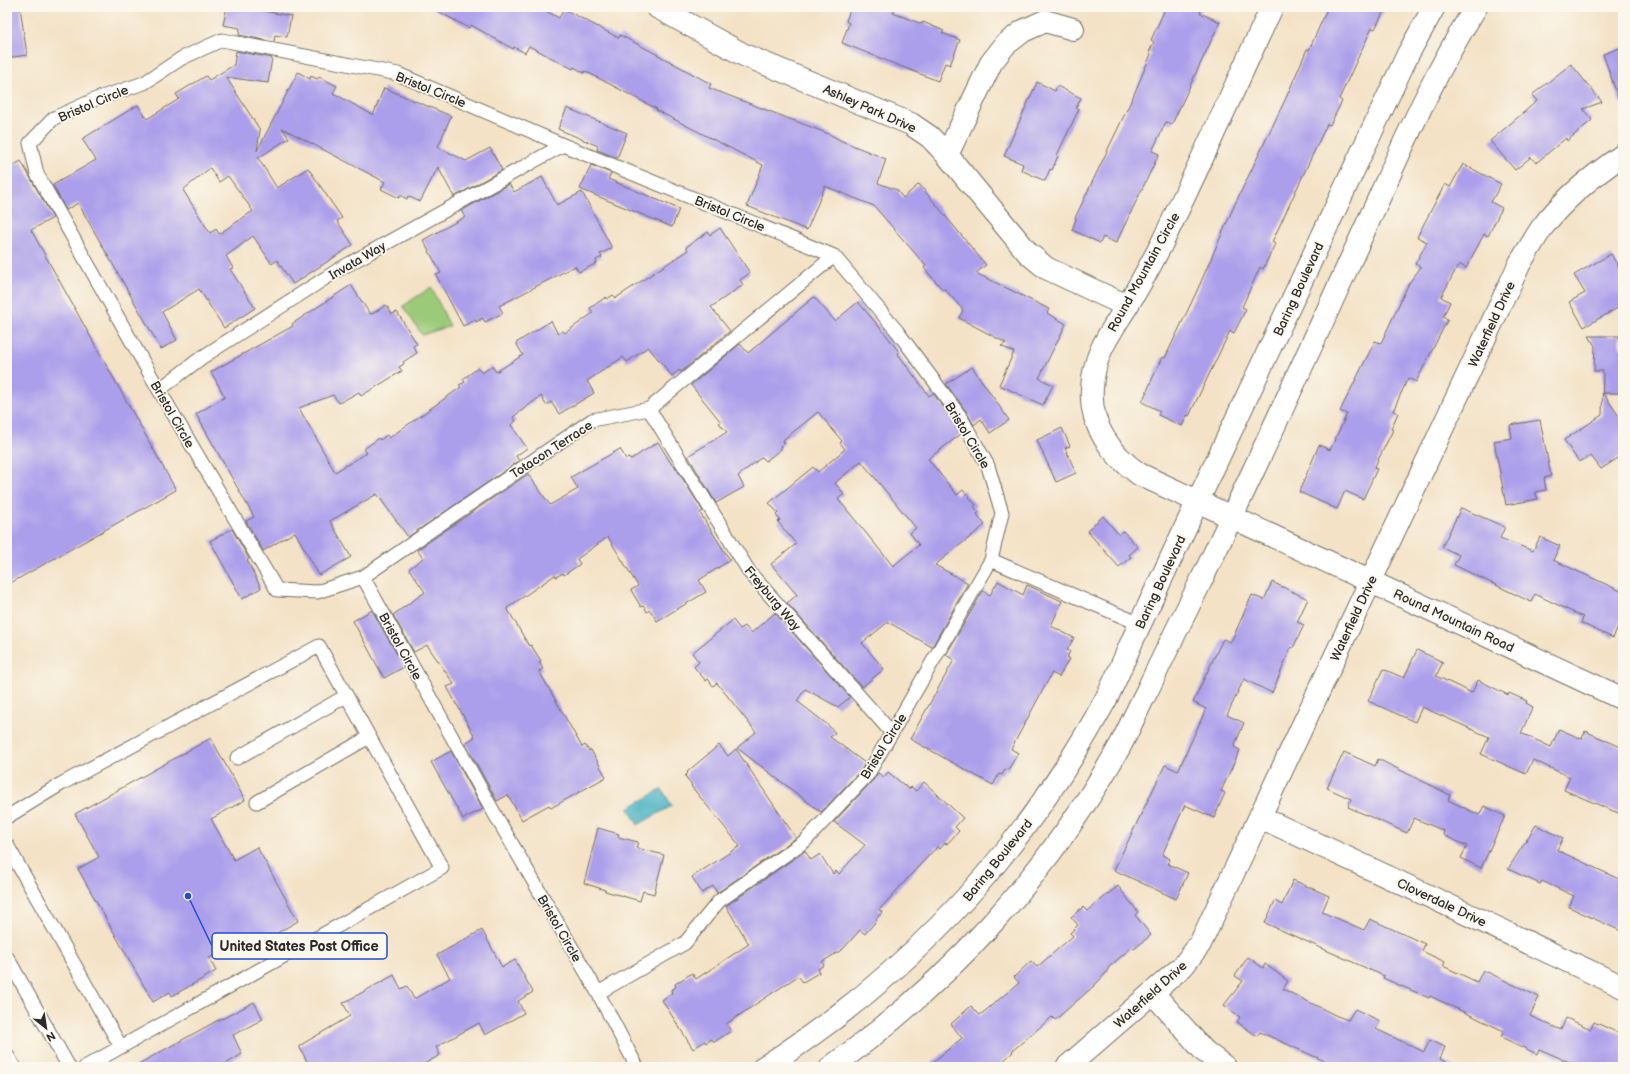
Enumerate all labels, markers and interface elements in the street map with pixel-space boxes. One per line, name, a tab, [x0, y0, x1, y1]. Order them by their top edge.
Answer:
street label: Bristol Circle	[393, 69, 468, 111]
street label: Ashley Park Drive	[821, 81, 919, 137]
street label: Bristol Circle	[56, 82, 131, 126]
street label: Bristol Circle	[692, 193, 767, 235]
street label: Round Mountain Circle	[1104, 210, 1184, 335]
street label: Invata Way	[326, 238, 389, 284]
street label: Baring Boulevard	[1270, 240, 1328, 339]
street label: Waterfield Drive	[1465, 279, 1519, 370]
street label: Bristol Circle	[147, 378, 198, 451]
street label: Bristol Circle	[941, 399, 993, 472]
street label: Totacon Terrace	[507, 417, 596, 482]
street label: Baring Boulevard	[1132, 533, 1190, 632]
street label: Freyburg Way	[741, 563, 804, 634]
street label: Waterfield Drive	[1327, 573, 1381, 664]
street label: Round Mountain Road	[1391, 586, 1516, 656]
street label: Bristol Circle	[375, 610, 425, 683]
street label: Bristol Circle	[857, 710, 911, 782]
street label: Baring Boulevard	[960, 816, 1036, 905]
street label: Cloverdale Drive	[1394, 875, 1489, 931]
street label: Bristol Circle	[534, 892, 585, 965]
callout: United States Post Office	[212, 933, 387, 959]
text: United States Post Office	[219, 938, 379, 955]
street label: Waterfield Drive	[1111, 958, 1191, 1032]
north arrow	[26, 1008, 66, 1048]
text: N	[44, 1029, 58, 1044]

